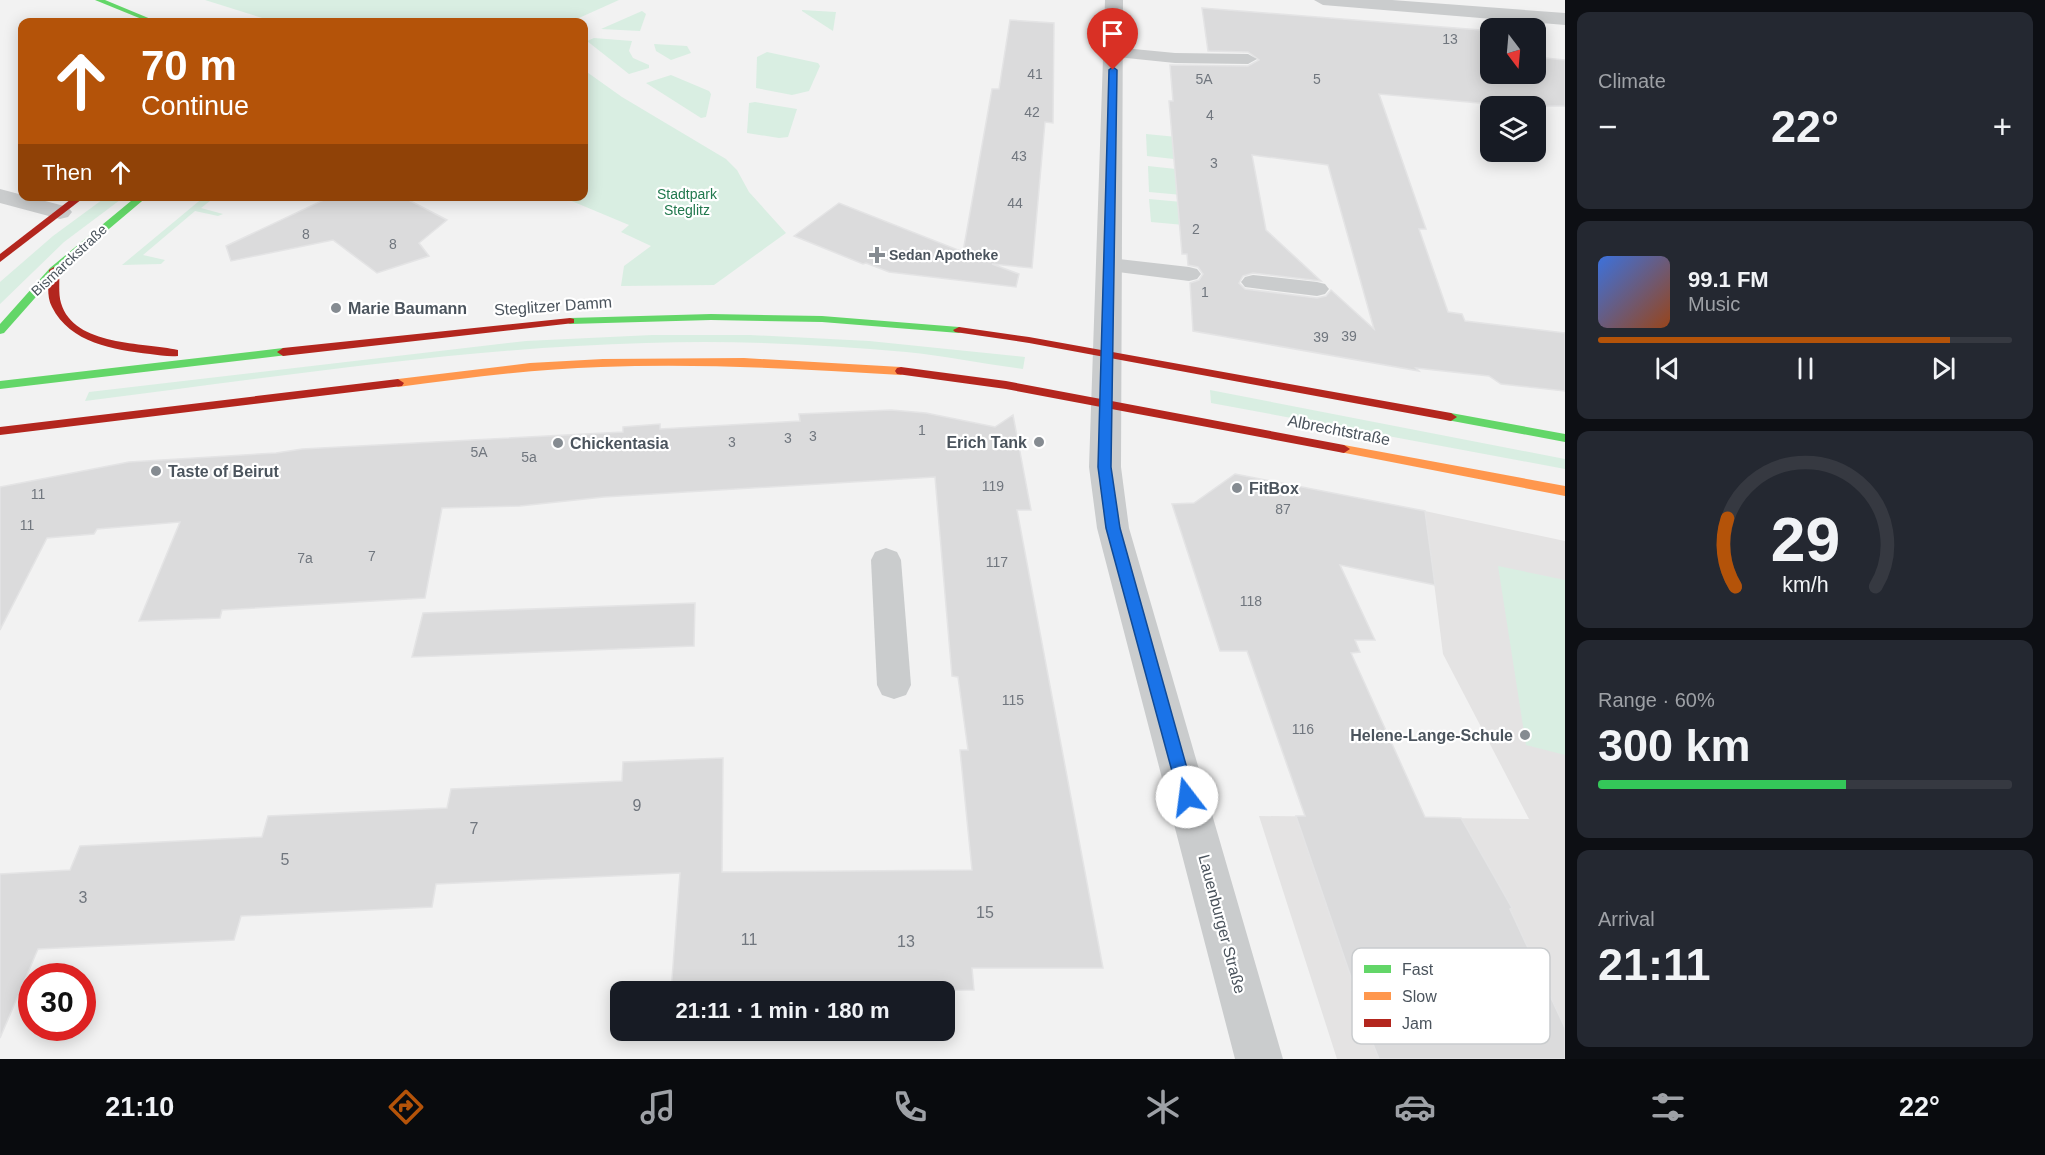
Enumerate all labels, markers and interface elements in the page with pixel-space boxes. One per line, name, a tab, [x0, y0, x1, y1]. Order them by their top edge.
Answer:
pin	[1087, 8, 1138, 70]
icon: arrive	[1096, 17, 1129, 50]
north arrow	[1480, 18, 1546, 84]
map controls	[1480, 18, 1546, 162]
house number: 13	[1442, 31, 1458, 47]
icon: ahead	[42, 42, 120, 120]
text: 70 m	[141, 42, 237, 89]
house number: 41	[1027, 66, 1043, 82]
text: Climate	[1598, 70, 1666, 92]
house number: 5A	[1195, 71, 1213, 87]
house number: 5	[1313, 71, 1321, 87]
text: Continue	[141, 91, 249, 121]
button: layers	[1480, 96, 1546, 162]
text: 22°	[1771, 101, 1839, 152]
house number: 42	[1024, 104, 1040, 120]
house number: 4	[1206, 107, 1214, 123]
text: −	[1598, 108, 1617, 145]
text: +	[1993, 108, 2012, 145]
house number: 43	[1011, 148, 1027, 164]
house number: 3	[1210, 155, 1218, 171]
icon: ahead	[104, 156, 137, 189]
text: Then	[42, 160, 92, 185]
park label: Stadtpark Steglitz	[657, 186, 718, 218]
house number: 44	[1007, 195, 1023, 211]
street label: Bismarckstraße	[28, 221, 110, 299]
house number: 2	[1192, 221, 1200, 237]
house number: 8	[302, 226, 310, 242]
house number: 8	[389, 236, 397, 252]
place label: Sedan Apotheke	[889, 247, 998, 263]
marker: Sedan Apotheke	[870, 248, 884, 262]
text: 99.1 FM	[1688, 267, 1769, 292]
house number: 1	[1201, 284, 1209, 300]
street label: Steglitzer Damm	[493, 293, 613, 319]
text: Music	[1688, 293, 1740, 315]
place label: Marie Baumann	[348, 300, 467, 317]
marker: Marie Baumann	[329, 301, 343, 315]
house number: 39	[1341, 328, 1357, 344]
house number: 39	[1313, 329, 1329, 345]
icon: previous	[1651, 352, 1684, 385]
icon: pause	[1789, 352, 1822, 385]
icon: next	[1927, 352, 1960, 385]
street label: Albrechtstraße	[1286, 412, 1392, 448]
house number: 1	[918, 422, 926, 438]
house number: 3	[809, 428, 817, 444]
house number: 3	[784, 430, 792, 446]
house number: 3	[728, 434, 736, 450]
place label: Erich Tank	[946, 434, 1027, 451]
place label: Chickentasia	[570, 435, 669, 452]
marker: Erich Tank	[1032, 435, 1046, 449]
marker: Chickentasia	[551, 436, 565, 450]
house number: 5A	[470, 444, 488, 460]
house number: 5a	[521, 449, 537, 465]
place label: Taste of Beirut	[168, 463, 280, 480]
marker: Taste of Beirut	[149, 464, 163, 478]
house number: 119	[982, 478, 1004, 494]
place label: FitBox	[1249, 480, 1299, 497]
marker: FitBox	[1230, 481, 1244, 495]
house number: 11	[31, 486, 45, 502]
house number: 87	[1275, 501, 1291, 517]
text: 29	[1770, 505, 1840, 574]
house number: 11	[20, 517, 34, 533]
house number: 7	[368, 548, 376, 564]
house number: 7a	[297, 550, 313, 566]
house number: 117	[986, 554, 1008, 570]
text: km/h	[1782, 573, 1828, 597]
house number: 118	[1240, 593, 1262, 609]
text: Range · 60%	[1598, 689, 1715, 711]
house number: 115	[1002, 692, 1024, 708]
text: 300 km	[1598, 720, 1751, 771]
house number: 116	[1292, 721, 1314, 737]
place label: Helene-Lange-Schule	[1350, 727, 1513, 744]
marker: Helene-Lange-Schule	[1518, 728, 1532, 742]
position arrow	[1155, 765, 1219, 829]
house number: 9	[633, 797, 642, 814]
house number: 7	[470, 820, 479, 837]
house number: 5	[281, 851, 290, 868]
street label: Lauenburger Straße	[1195, 853, 1249, 995]
house number: 3	[79, 889, 88, 906]
house number: 15	[976, 904, 994, 921]
text: Arrival	[1598, 908, 1655, 930]
house number: 11	[741, 931, 757, 948]
house number: 13	[897, 933, 915, 950]
text: 21:11	[1598, 939, 1711, 990]
legend	[1352, 948, 1550, 1044]
text: Fast	[1402, 961, 1434, 978]
speed limit sign: 30	[18, 963, 96, 1041]
text: Slow	[1402, 988, 1437, 1005]
text: 21:11 · 1 min · 180 m	[676, 998, 890, 1023]
text: Jam	[1402, 1015, 1432, 1032]
icon: directions	[385, 1086, 427, 1128]
icon: music	[637, 1086, 679, 1128]
icon: phone	[889, 1086, 931, 1128]
icon: climate	[1142, 1086, 1184, 1128]
icon: car	[1394, 1086, 1436, 1128]
icon: filters	[1647, 1086, 1689, 1128]
text: 21:10	[105, 1092, 174, 1122]
text: 22°	[1899, 1092, 1940, 1122]

